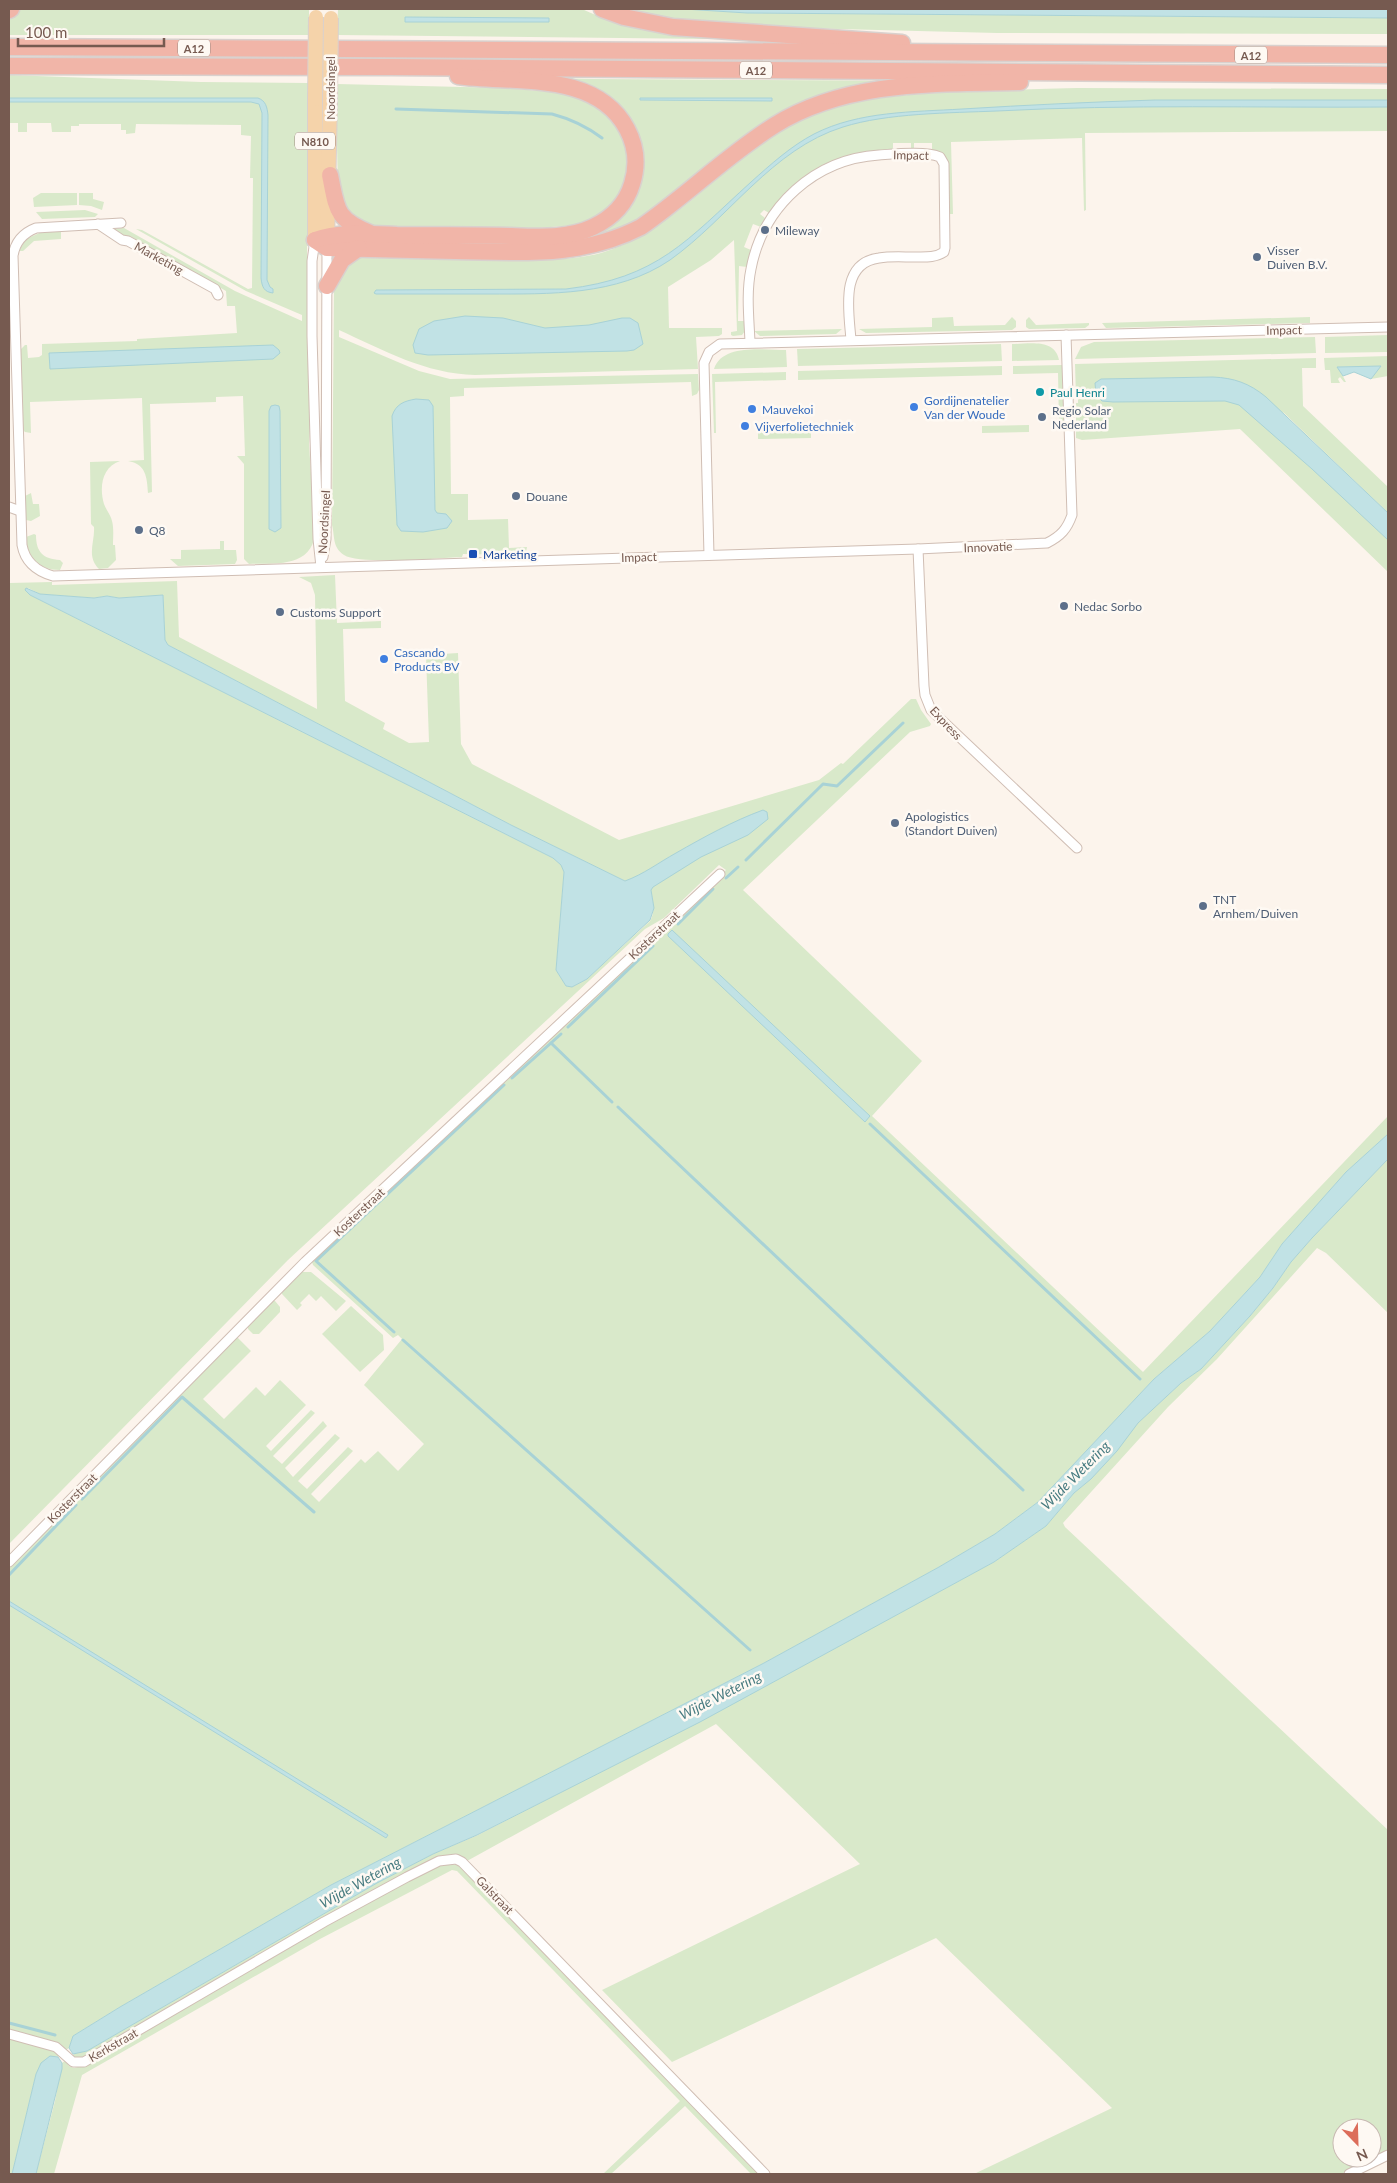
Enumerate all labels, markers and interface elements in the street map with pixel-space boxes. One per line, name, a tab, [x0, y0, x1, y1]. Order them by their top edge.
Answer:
scale bar	[18, 15, 164, 47]
text: 100 m	[25, 23, 67, 41]
road number: A12	[178, 40, 210, 56]
road number: A12	[1235, 46, 1267, 64]
street label: Noordsingel	[323, 56, 338, 120]
road number: A12	[740, 62, 772, 78]
road number: N810	[295, 132, 335, 150]
street label: Impact	[893, 147, 930, 163]
place label: Mileway	[775, 223, 820, 238]
marker: Mileway	[759, 224, 771, 236]
street label: Marketing	[132, 238, 186, 278]
place label: Visser Duiven B.V.	[1267, 243, 1328, 272]
marker: Visser Duiven B.V.	[1251, 251, 1263, 263]
street label: Impact	[1266, 322, 1303, 338]
place label: Paul Henri	[1050, 385, 1105, 400]
marker: Paul Henri	[1034, 386, 1046, 398]
place label: Gordijnenatelier Van der Woude	[924, 393, 1009, 422]
marker: Gordijnenatelier Van der Woude	[908, 401, 920, 413]
place label: Mauvekoi	[762, 402, 814, 417]
marker: Mauvekoi	[746, 403, 758, 415]
place label: Regio Solar Nederland	[1052, 403, 1112, 432]
marker: Regio Solar Nederland	[1036, 411, 1048, 423]
place label: Vijverfolietechniek	[755, 419, 854, 434]
marker: Vijverfolietechniek	[739, 420, 751, 432]
place label: Douane	[526, 489, 568, 504]
street label: Noordsingel	[315, 490, 333, 554]
marker: Douane	[510, 490, 522, 502]
place label: Q8	[149, 523, 166, 538]
marker: Q8	[133, 524, 145, 536]
street label: Innovatie	[963, 539, 1013, 555]
place label: Marketing	[483, 547, 537, 562]
marker: Marketing	[467, 548, 479, 560]
street label: Impact	[621, 549, 658, 565]
place label: Nedac Sorbo	[1074, 599, 1142, 614]
marker: Nedac Sorbo	[1058, 600, 1070, 612]
place label: Customs Support	[290, 605, 382, 620]
marker: Customs Support	[274, 606, 286, 618]
place label: Cascando Products BV	[394, 645, 460, 674]
marker: Cascando Products BV	[378, 653, 390, 665]
street label: Express	[927, 703, 965, 743]
place label: Apologistics (Standort Duiven)	[905, 809, 997, 838]
marker: Apologistics (Standort Duiven)	[889, 817, 901, 829]
place label: TNT Arnhem/Duiven	[1213, 892, 1298, 921]
marker: TNT Arnhem/Duiven	[1197, 900, 1209, 912]
street label: Kosterstraat	[625, 907, 683, 962]
street label: Kosterstraat	[330, 1184, 388, 1239]
water label: Wijde Wetering	[1037, 1437, 1113, 1513]
street label: Kosterstraat	[44, 1469, 101, 1526]
water label: Wijde Wetering	[676, 1667, 764, 1723]
water label: Wijde Wetering	[317, 1853, 404, 1911]
street label: Galstraat	[473, 1873, 517, 1918]
street label: Kerkstraat	[86, 2025, 141, 2065]
north arrow	[1332, 2118, 1382, 2168]
text: N	[1354, 2145, 1371, 2165]

